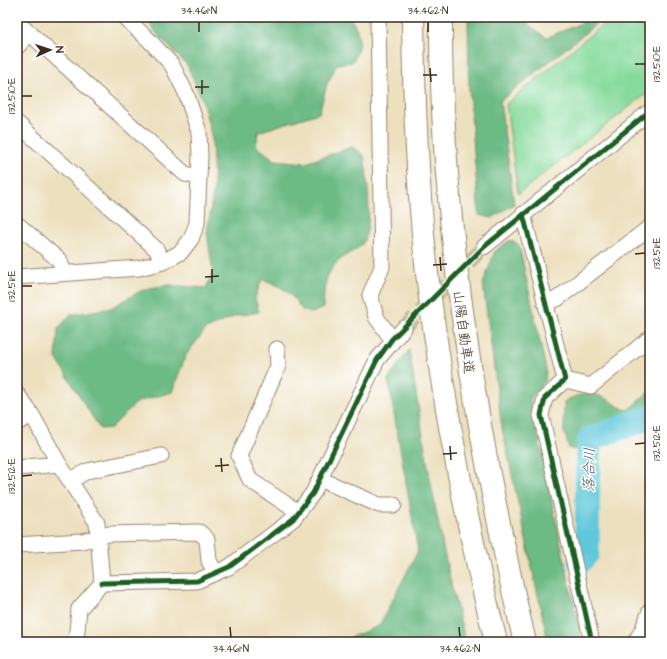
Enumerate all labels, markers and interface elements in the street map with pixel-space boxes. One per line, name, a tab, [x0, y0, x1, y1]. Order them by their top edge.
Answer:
text: 34.461°N	[181, 4, 217, 18]
text: 34.462°N	[408, 4, 448, 18]
north arrow	[30, 30, 70, 70]
text: N	[52, 46, 67, 53]
text: 132.510°E	[650, 46, 664, 82]
text: 132.510°E	[5, 78, 19, 114]
text: 132.511°E	[650, 237, 664, 269]
text: 132.511°E	[5, 270, 19, 302]
street label: 山陽自動車道	[447, 289, 479, 375]
text: 132.512°E	[650, 425, 664, 461]
water label: 落合川	[579, 447, 600, 493]
text: 132.512°E	[5, 458, 19, 494]
text: 34.461°N	[213, 642, 249, 656]
text: 34.462°N	[440, 642, 480, 656]

